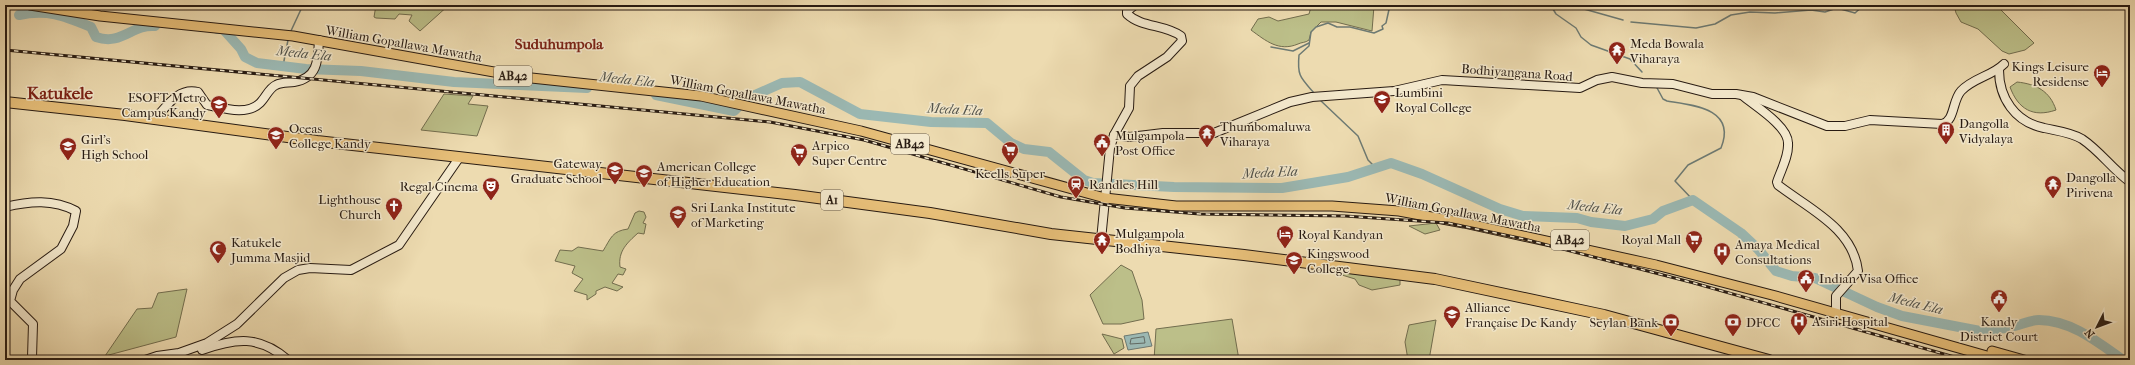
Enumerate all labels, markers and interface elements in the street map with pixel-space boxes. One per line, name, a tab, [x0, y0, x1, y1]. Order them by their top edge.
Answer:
street label: William Gopallawa Mawatha	[324, 22, 484, 65]
district label: Suduhumpola	[515, 35, 604, 53]
place label: Meda Bowala Viharaya	[1629, 36, 1705, 66]
temple icon: Meda Bowala Viharaya	[1607, 40, 1627, 65]
water label: Meda Ela	[274, 42, 332, 65]
place label: Kings Leisure Residense	[2011, 59, 2090, 89]
street label: Bodhiyangana Road	[1461, 61, 1574, 84]
hotel icon: Kings Leisure Residense	[2092, 63, 2112, 88]
road number: AB42	[494, 66, 532, 86]
water label: Meda Ela	[597, 68, 655, 91]
street label: William Gopallawa Mawatha	[668, 72, 828, 117]
district label: Katukele	[27, 83, 94, 103]
place label: Lumbini Royal College	[1395, 85, 1472, 115]
school or university icon: Lumbini Royal College	[1372, 89, 1392, 114]
place label: ESOFT Metro Campus Kandy	[122, 90, 207, 120]
school or university icon: ESOFT Metro Campus Kandy	[209, 94, 229, 119]
water label: Meda Ela	[926, 100, 983, 119]
place label: Dangolla Vidyalaya	[1958, 116, 2014, 146]
place label: Thumbomaluwa Viharaya	[1219, 119, 1312, 149]
building icon: Dangolla Vidyalaya	[1936, 120, 1956, 145]
place label: Oceas College Kandy	[289, 121, 372, 151]
temple icon: Thumbomaluwa Viharaya	[1197, 123, 1217, 148]
school or university icon: Oceas College Kandy	[266, 125, 286, 150]
place label: Mulgampola Post Office	[1115, 128, 1186, 158]
place label: Girl's High School	[81, 132, 149, 162]
public building icon: Mulgampola Post Office	[1092, 132, 1112, 157]
road number: AB42	[891, 134, 929, 154]
school or university icon: Girl's High School	[58, 136, 78, 161]
place label: Arpico Super Centre	[811, 138, 888, 168]
supermarket icon: Keells Super	[1000, 140, 1020, 165]
supermarket icon: Arpico Super Centre	[789, 142, 809, 167]
place label: Gateway Graduate School	[511, 156, 603, 186]
place label: American College of Higher Education	[656, 159, 770, 189]
school or university icon: Gateway Graduate School	[605, 160, 625, 185]
school or university icon: American College of Higher Education	[634, 163, 654, 188]
water label: Meda Ela	[1241, 163, 1298, 182]
place label: Keells Super	[975, 166, 1045, 181]
place label: Dangolla Pirivena	[2066, 170, 2117, 200]
station icon: Randles Hill	[1066, 174, 1086, 199]
temple icon: Dangolla Pirivena	[2043, 174, 2063, 199]
theatre icon: Regal Cinema	[481, 176, 501, 201]
place label: Randles Hill	[1089, 177, 1158, 192]
place label: Regal Cinema	[400, 179, 479, 194]
road number: A1	[821, 190, 843, 210]
street label: William Gopallawa Mawatha	[1383, 190, 1543, 235]
place label: Lighthouse Church	[318, 192, 382, 222]
church icon: Lighthouse Church	[384, 196, 404, 221]
water label: Meda Ela	[1565, 196, 1623, 219]
place label: Sri Lanka Institute of Marketing	[691, 200, 796, 230]
school or university icon: Sri Lanka Institute of Marketing	[668, 204, 688, 229]
hotel icon: Royal Kandyan	[1275, 224, 1295, 249]
place label: Mulgampola Bodhiya	[1115, 226, 1186, 256]
place label: Royal Kandyan	[1298, 227, 1383, 242]
supermarket icon: Royal Mall	[1684, 229, 1704, 254]
temple icon: Mulgampola Bodhiya	[1092, 230, 1112, 255]
road number: AB42	[1551, 230, 1589, 250]
place label: Royal Mall	[1621, 232, 1681, 247]
place label: Katukele Jumma Masjid	[230, 235, 311, 265]
place label: Amaya Medical Consultations	[1734, 237, 1820, 267]
mosque icon: Katukele Jumma Masjid	[208, 239, 228, 264]
hospital icon: Amaya Medical Consultations	[1712, 241, 1732, 266]
place label: Kingswood College	[1307, 246, 1370, 276]
school or university icon: Kingswood College	[1284, 250, 1304, 275]
public building icon: Indian Visa Office	[1796, 268, 1816, 293]
place label: Indian Visa Office	[1819, 271, 1919, 286]
water label: Meda Ela	[1886, 288, 1945, 318]
public building icon: Kandy District Court	[1989, 288, 2009, 313]
place label: Alliance Française De Kandy	[1464, 300, 1578, 331]
school or university icon: Alliance Française De Kandy	[1442, 304, 1462, 329]
north arrow	[2077, 307, 2117, 347]
hospital icon: Asiri Hospital	[1789, 311, 1809, 336]
bank icon: Seylan Bank	[1661, 312, 1681, 337]
bank icon: DFCC	[1723, 312, 1743, 337]
place label: Asiri Hospital	[1811, 314, 1888, 329]
place label: Kandy District Court	[1960, 314, 2039, 344]
place label: Seylan Bank	[1590, 315, 1658, 330]
place label: DFCC	[1746, 315, 1780, 330]
text: N	[2082, 325, 2098, 341]

